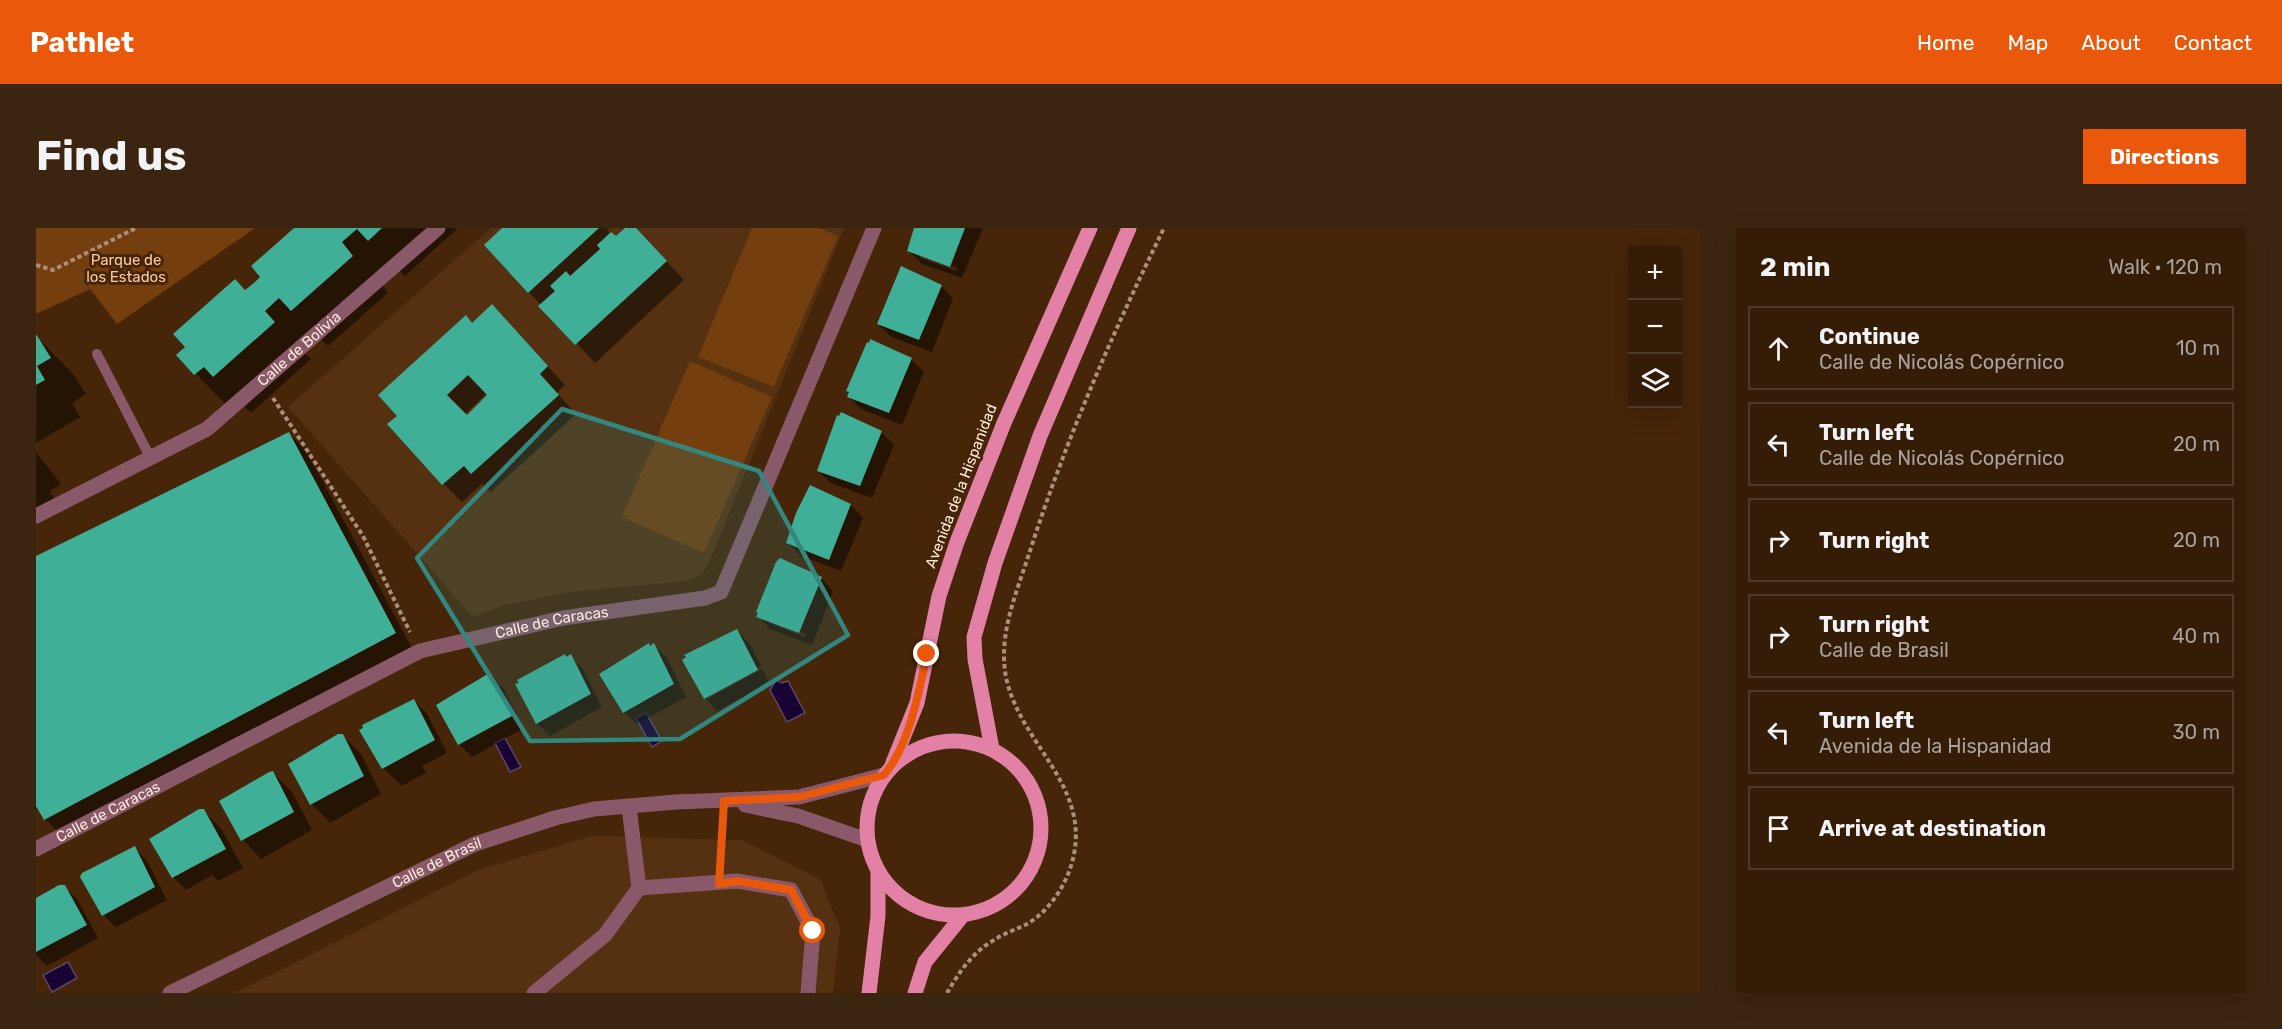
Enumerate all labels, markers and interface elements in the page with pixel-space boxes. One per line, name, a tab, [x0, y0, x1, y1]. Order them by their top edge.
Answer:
text: Pathlet	[30, 26, 134, 59]
text: Home	[1917, 30, 1974, 55]
text: Map	[2007, 30, 2048, 55]
text: About	[2081, 30, 2141, 55]
text: Contact	[2174, 30, 2252, 55]
button: Directions	[2083, 129, 2246, 184]
text: Find us	[36, 131, 187, 181]
map controls	[1628, 246, 1682, 408]
button: +	[1628, 246, 1682, 300]
park label: Parque de los Estados	[86, 251, 166, 286]
text: 2 min	[1760, 252, 1830, 283]
text: Walk · 120 m	[2108, 255, 2222, 279]
button: −	[1628, 300, 1682, 354]
street label: Calle de Bolivia	[254, 308, 345, 390]
text: Continue	[1819, 323, 1920, 350]
icon: ahead	[1762, 332, 1795, 365]
text: 10 m	[2176, 336, 2220, 360]
text: Calle de Nicolás Copérnico	[1819, 350, 2064, 374]
button: layers	[1628, 354, 1682, 408]
street label: Avenida de la Hispanidad	[921, 401, 1001, 571]
text: Turn left	[1819, 419, 1914, 446]
icon: left	[1762, 428, 1795, 461]
text: 20 m	[2173, 432, 2220, 456]
text: Calle de Nicolás Copérnico	[1819, 446, 2064, 470]
icon: right	[1762, 524, 1795, 557]
text: Turn right	[1819, 527, 1929, 554]
text: 20 m	[2173, 528, 2220, 552]
street label: Calle de Caracas	[493, 603, 610, 642]
text: Turn right	[1819, 611, 1929, 638]
icon: right	[1762, 620, 1795, 653]
text: 40 m	[2172, 624, 2220, 648]
text: Calle de Brasil	[1819, 638, 1949, 662]
route end	[913, 640, 939, 666]
text: Turn left	[1819, 707, 1914, 734]
icon: left	[1762, 716, 1795, 749]
text: 30 m	[2173, 720, 2220, 744]
text: Avenida de la Hispanidad	[1819, 734, 2051, 758]
street label: Calle de Caracas	[53, 777, 164, 846]
icon: arrive	[1762, 812, 1795, 845]
text: Arrive at destination	[1819, 815, 2046, 842]
street label: Calle de Brasil	[389, 833, 484, 892]
route start	[799, 917, 825, 943]

